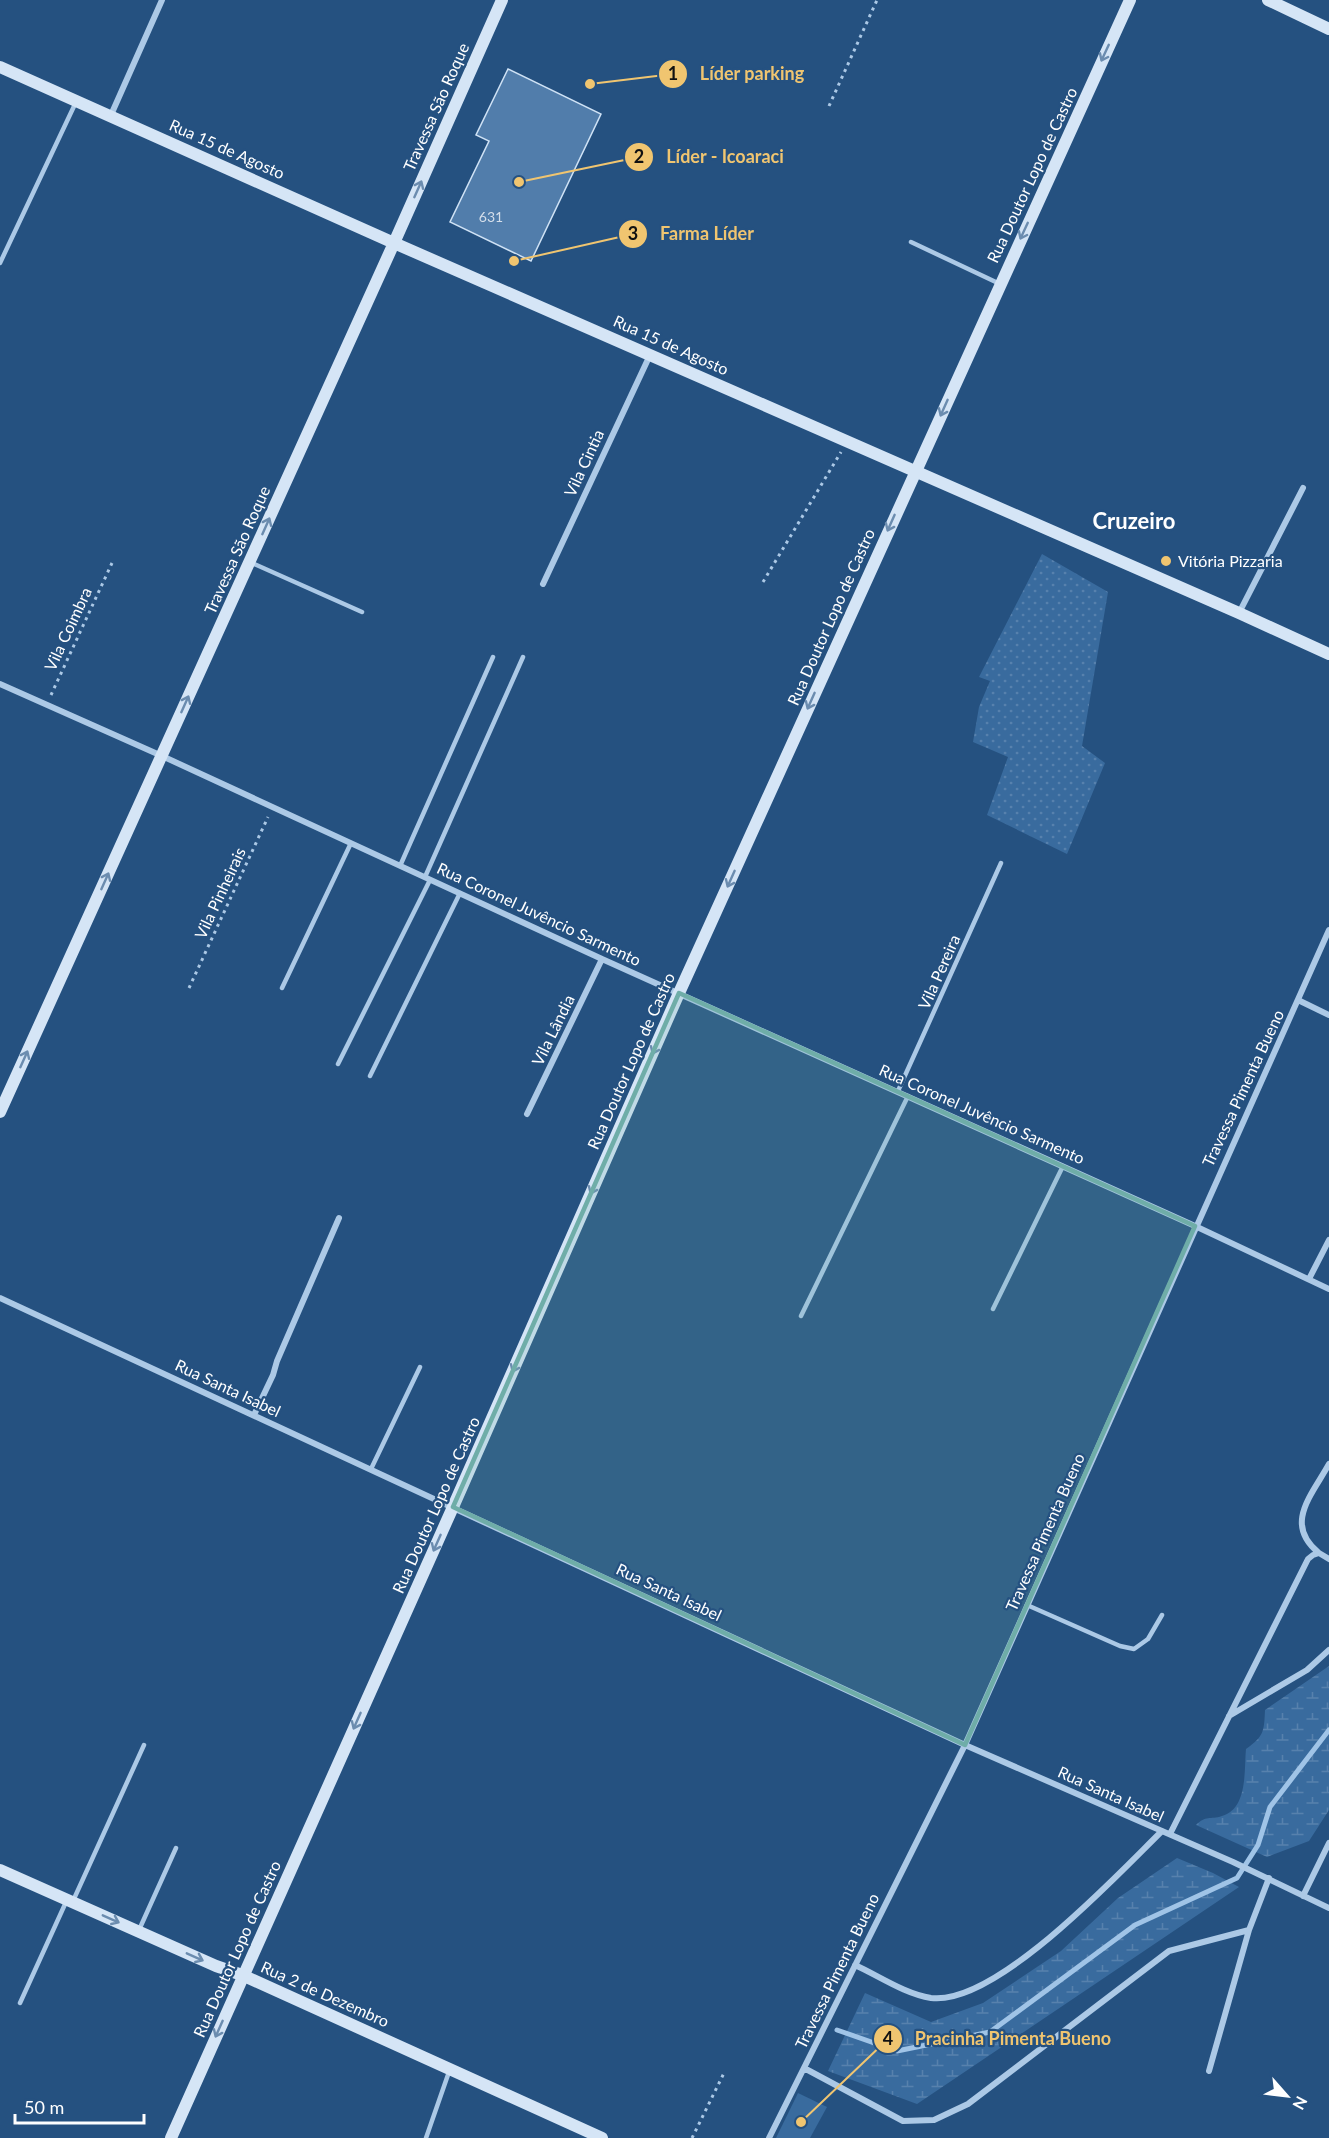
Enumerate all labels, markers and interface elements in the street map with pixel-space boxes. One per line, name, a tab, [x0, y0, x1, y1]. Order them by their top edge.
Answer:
street label: Travessa São Roque	[399, 40, 472, 174]
one-way arrow	[1099, 44, 1111, 62]
callout: Líder parking	[658, 56, 817, 92]
text: 1	[668, 62, 678, 84]
text: Líder parking	[700, 62, 805, 84]
street label: Rua Doutor Lopo de Castro	[983, 84, 1081, 265]
street label: Rua 15 de Agosto	[167, 115, 288, 182]
callout: Líder - Icoaraci	[624, 139, 796, 175]
text: 2	[634, 145, 644, 167]
text: Líder - Icoaraci	[666, 145, 784, 167]
one-way arrow	[413, 180, 424, 199]
house number: 631	[479, 208, 503, 225]
callout: Farma Líder	[618, 216, 766, 252]
one-way arrow	[1018, 221, 1030, 239]
text: 3	[628, 222, 638, 244]
text: Farma Líder	[660, 222, 754, 244]
street label: Rua 15 de Agosto	[611, 311, 732, 378]
one-way arrow	[937, 399, 949, 417]
street label: Vila Cintia	[560, 426, 607, 499]
street label: Travessa São Roque	[200, 483, 273, 617]
district label: Cruzeiro	[1093, 507, 1175, 534]
one-way arrow	[885, 514, 897, 532]
one-way arrow	[260, 518, 272, 536]
street label: Rua Doutor Lopo de Castro	[783, 526, 878, 708]
place label: Vitória Pizzaria	[1178, 551, 1283, 570]
marker: Vitória Pizzaria	[1159, 554, 1173, 568]
street label: Vila Coimbra	[40, 584, 95, 673]
one-way arrow	[805, 691, 816, 710]
one-way arrow	[180, 695, 191, 713]
street label: Vila Pinheirais	[190, 844, 249, 941]
street label: Rua Coronel Juvêncio Sarmento	[434, 858, 644, 969]
one-way arrow	[724, 869, 736, 887]
one-way arrow	[99, 873, 111, 891]
street label: Vila Pereira	[914, 932, 963, 1012]
street label: Rua Doutor Lopo de Castro	[583, 970, 678, 1152]
street label: Vila Lândia	[527, 991, 578, 1068]
street label: Travessa Pimenta Bueno	[1198, 1006, 1287, 1169]
one-way arrow	[649, 1037, 661, 1055]
one-way arrow	[19, 1051, 30, 1069]
street label: Rua Coronel Juvêncio Sarmento	[877, 1060, 1088, 1168]
one-way arrow	[588, 1176, 600, 1194]
street label: Rua Santa Isabel	[172, 1355, 284, 1420]
one-way arrow	[510, 1355, 521, 1373]
street label: Rua Doutor Lopo de Castro	[388, 1414, 483, 1596]
street label: Travessa Pimenta Bueno	[1001, 1450, 1088, 1614]
one-way arrow	[431, 1533, 443, 1551]
street label: Rua Santa Isabel	[613, 1559, 725, 1624]
one-way arrow	[351, 1711, 362, 1729]
street label: Rua Santa Isabel	[1055, 1762, 1167, 1825]
street label: Rua Doutor Lopo de Castro	[189, 1858, 284, 2040]
street label: Travessa Pimenta Bueno	[791, 1890, 883, 2052]
one-way arrow	[102, 1915, 120, 1926]
one-way arrow	[186, 1951, 204, 1963]
street label: Rua 2 de Dezembro	[258, 1957, 392, 2030]
one-way arrow	[213, 2019, 224, 2037]
callout: Pracinha Pimenta Bueno	[873, 2021, 1123, 2057]
text: 4	[883, 2027, 893, 2049]
text: Pracinha Pimenta Bueno	[915, 2027, 1111, 2049]
north arrow	[1257, 2066, 1317, 2126]
scale bar	[15, 2087, 144, 2125]
text: N	[1289, 2093, 1312, 2113]
text: 50 m	[24, 2096, 64, 2118]

